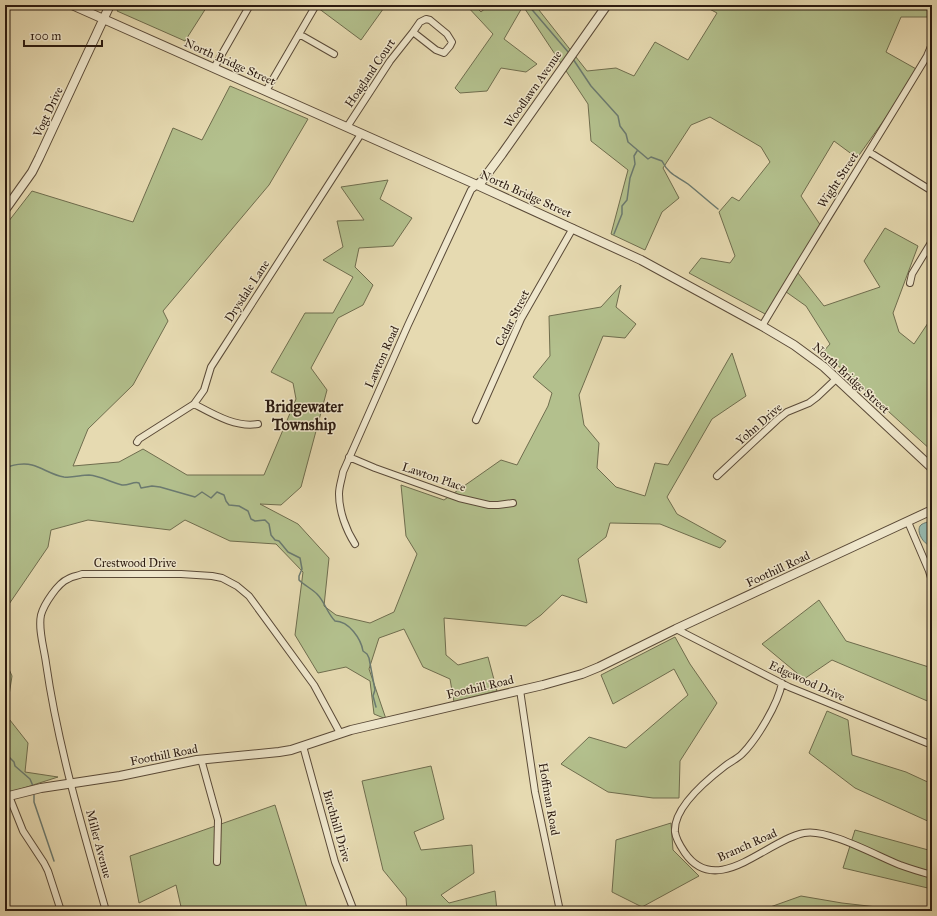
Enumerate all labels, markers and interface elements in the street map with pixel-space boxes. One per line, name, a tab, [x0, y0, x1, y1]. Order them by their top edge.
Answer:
scale bar	[24, 22, 102, 48]
text: 100 m	[30, 29, 61, 43]
street label: Hoagland Court	[342, 35, 399, 111]
street label: North Bridge Street	[182, 36, 279, 90]
street label: Woodlawn Avenue	[501, 48, 565, 130]
street label: Vogt Drive	[30, 85, 67, 141]
street label: Wight Street	[815, 149, 862, 211]
street label: North Bridge Street	[478, 168, 575, 222]
street label: Drysdale Lane	[222, 257, 272, 325]
street label: Cedar Street	[492, 287, 532, 348]
street label: Lawton Road	[362, 324, 402, 390]
street label: North Bridge Street	[809, 340, 893, 417]
district label: Bridgewater Township	[265, 397, 344, 435]
street label: Yohn Drive	[733, 400, 785, 448]
street label: Lawton Place	[400, 460, 468, 494]
street label: Foothill Road	[744, 548, 812, 590]
street label: Crestwood Drive	[94, 556, 176, 570]
street label: Edgewood Drive	[766, 658, 847, 705]
street label: Foothill Road	[445, 672, 515, 702]
street label: Foothill Road	[129, 742, 199, 768]
street label: Hoffman Road	[536, 762, 562, 836]
street label: Birchhill Drive	[320, 788, 354, 864]
street label: Miller Avenue	[83, 808, 115, 880]
street label: Branch Road	[715, 826, 779, 864]

